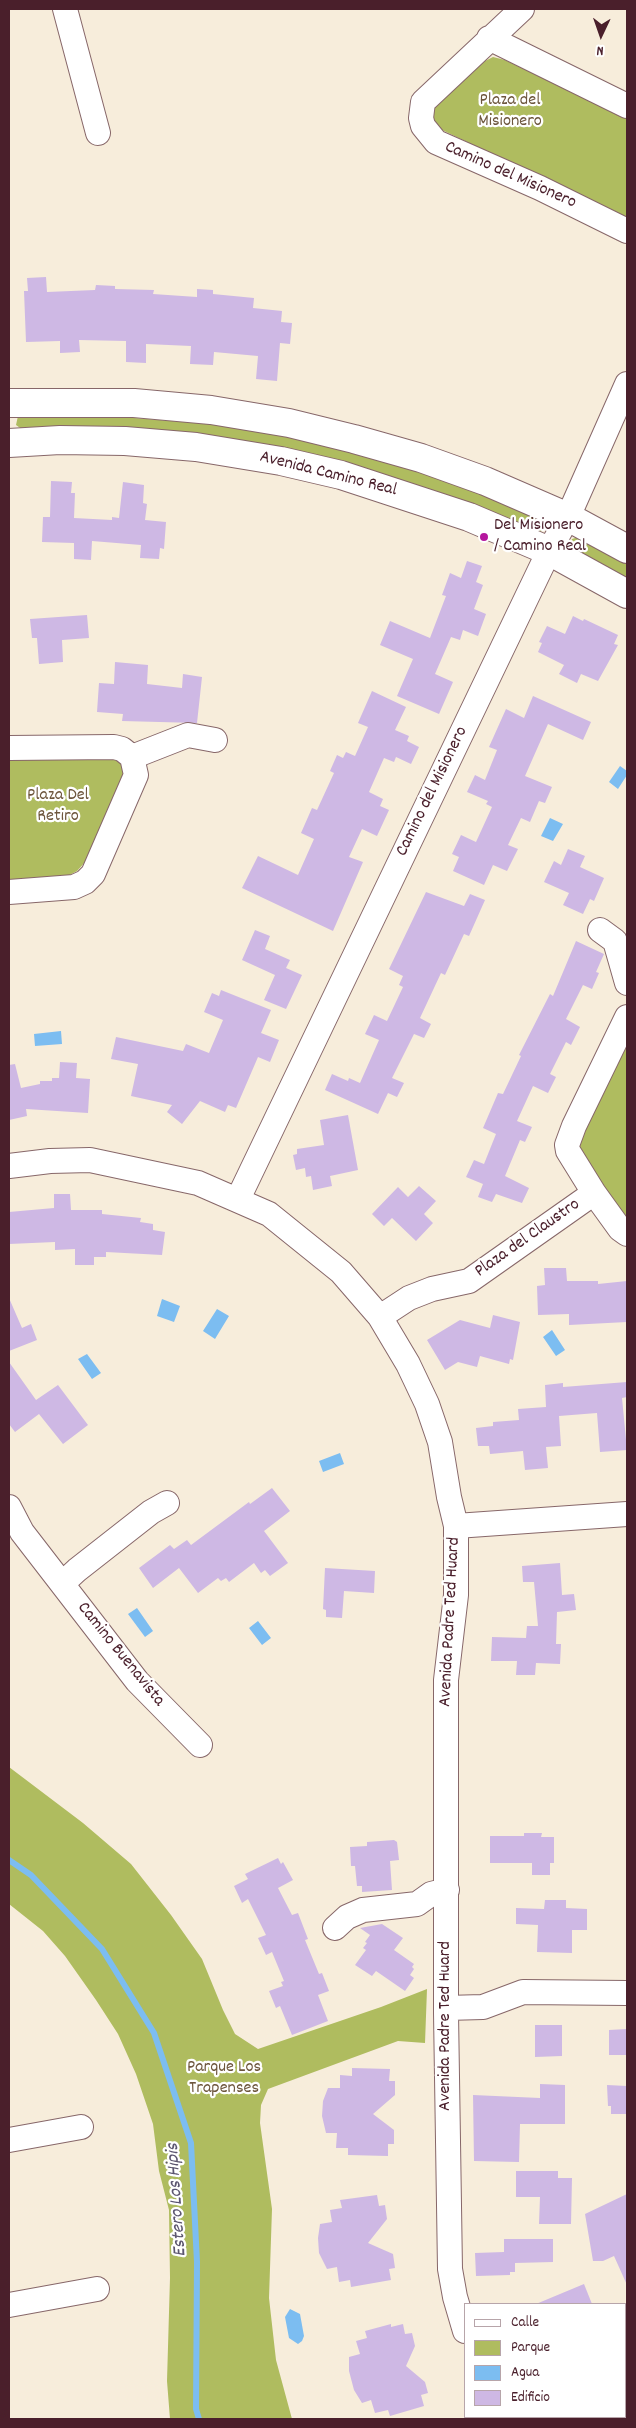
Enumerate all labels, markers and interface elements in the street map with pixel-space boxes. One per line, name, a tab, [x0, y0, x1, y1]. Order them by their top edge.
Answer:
north arrow	[576, 10, 626, 60]
text: N	[596, 40, 604, 60]
park label: Plaza del Misionero	[478, 91, 542, 134]
street label: Camino del Misionero	[441, 137, 579, 215]
street label: Avenida Camino Real	[257, 447, 399, 503]
place label: Del Misionero / Camino Real	[494, 516, 586, 558]
marker: Del Misionero / Camino Real	[478, 531, 490, 543]
street label: Camino del Misionero	[392, 724, 474, 860]
park label: Plaza Del Retiro	[27, 786, 89, 829]
street label: Plaza del Claustro	[471, 1195, 585, 1283]
street label: Avenida Padre Ted Huard	[436, 1537, 466, 1707]
street label: Camino Buenavista	[71, 1599, 169, 1711]
street label: Avenida Padre Ted Huard	[436, 1941, 458, 2111]
park label: Parque Los Trapenses	[187, 2058, 261, 2100]
water label: Estero Los Hipis	[163, 2142, 193, 2258]
legend	[464, 2303, 626, 2418]
text: Calle	[511, 2312, 539, 2334]
text: Parque	[511, 2337, 550, 2359]
text: Agua	[511, 2362, 539, 2384]
text: Edificio	[511, 2387, 550, 2409]

